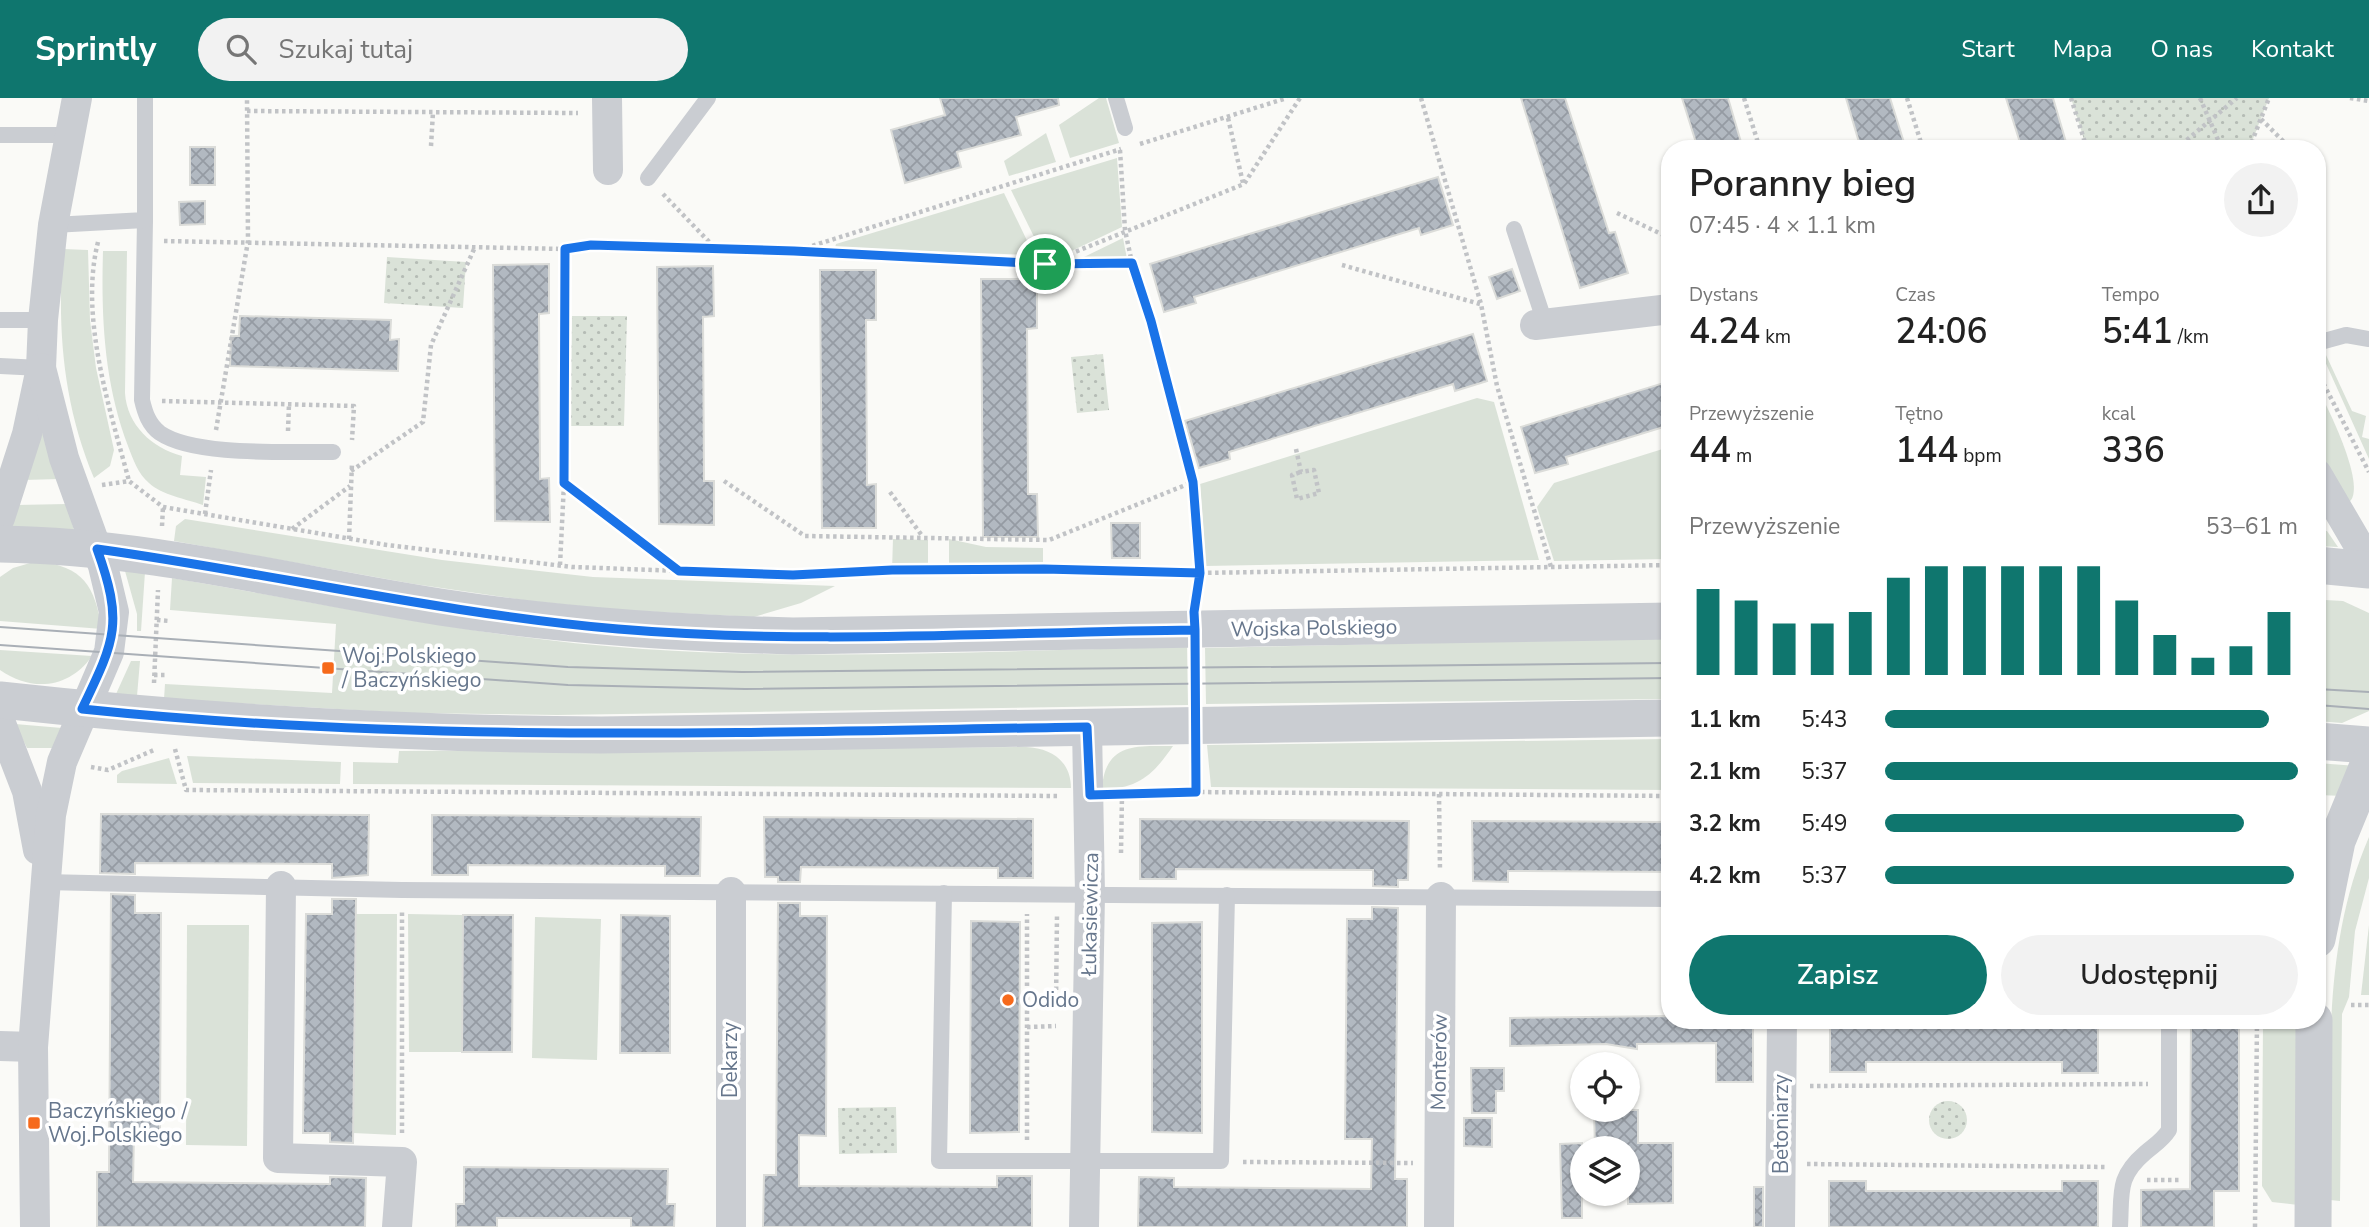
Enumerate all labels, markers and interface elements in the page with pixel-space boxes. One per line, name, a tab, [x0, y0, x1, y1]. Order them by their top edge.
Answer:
search box	[198, 18, 688, 81]
text: Sprintly	[35, 27, 156, 72]
icon: search	[222, 30, 260, 68]
text: Szukaj tutaj	[278, 32, 413, 67]
text: Start	[1961, 33, 2015, 65]
text: Mapa	[2053, 33, 2113, 65]
text: O nas	[2151, 33, 2213, 65]
text: Kontakt	[2251, 33, 2334, 65]
text: Poranny bieg	[1689, 158, 1916, 209]
button: share	[2224, 163, 2298, 237]
text: 07:45 · 4 × 1.1 km	[1689, 210, 1876, 241]
pin	[1015, 234, 1075, 294]
icon: arrive	[1026, 245, 1064, 283]
text: Dystans	[1689, 282, 1758, 308]
text: Czas	[1895, 282, 1936, 308]
text: Tempo	[2102, 282, 2160, 308]
text: 4.24	[1689, 308, 1760, 355]
text: 24:06	[1895, 308, 1988, 355]
text: 5:41	[2102, 308, 2173, 355]
text: km	[1760, 324, 1791, 350]
text: /km	[2173, 324, 2209, 350]
text: Przewyższenie	[1689, 401, 1814, 427]
text: Tętno	[1895, 401, 1943, 427]
text: kcal	[2102, 401, 2135, 427]
text: 44	[1689, 427, 1731, 474]
text: 144	[1895, 427, 1958, 474]
text: 336	[2102, 427, 2165, 474]
text: m	[1731, 443, 1752, 469]
text: bpm	[1958, 443, 2002, 469]
text: Przewyższenie	[1689, 511, 1840, 542]
text: 53–61 m	[2206, 511, 2298, 542]
street label: Wojska Polskiego	[1230, 613, 1398, 643]
place label: Woj.Polskiego / Baczyńskiego	[341, 642, 481, 694]
marker: Woj.Polskiego / Baczyńskiego	[320, 660, 336, 676]
text: 1.1 km	[1689, 704, 1761, 735]
text: 5:43	[1801, 704, 1848, 735]
text: 2.1 km	[1689, 756, 1761, 787]
text: 5:37	[1801, 756, 1848, 787]
text: 3.2 km	[1689, 808, 1761, 839]
text: 5:49	[1801, 808, 1848, 839]
street label: Łukasiewicza	[1075, 852, 1105, 977]
text: 4.2 km	[1689, 860, 1761, 891]
text: 5:37	[1801, 860, 1848, 891]
button: Zapisz	[1689, 935, 1987, 1015]
button: Udostępnij	[2001, 935, 2298, 1015]
place label: Odido	[1022, 986, 1079, 1014]
marker: Odido	[1000, 992, 1016, 1008]
street label: Monterów	[1424, 1013, 1454, 1111]
street label: Dekarzy	[716, 1022, 744, 1098]
map controls	[1570, 1052, 1640, 1206]
button: locate	[1570, 1052, 1640, 1122]
street label: Betoniarzy	[1767, 1074, 1795, 1174]
place label: Baczyńskiego / Woj.Polskiego	[48, 1097, 188, 1149]
marker: Baczyńskiego / Woj.Polskiego	[26, 1115, 42, 1131]
button: layers	[1570, 1136, 1640, 1206]

